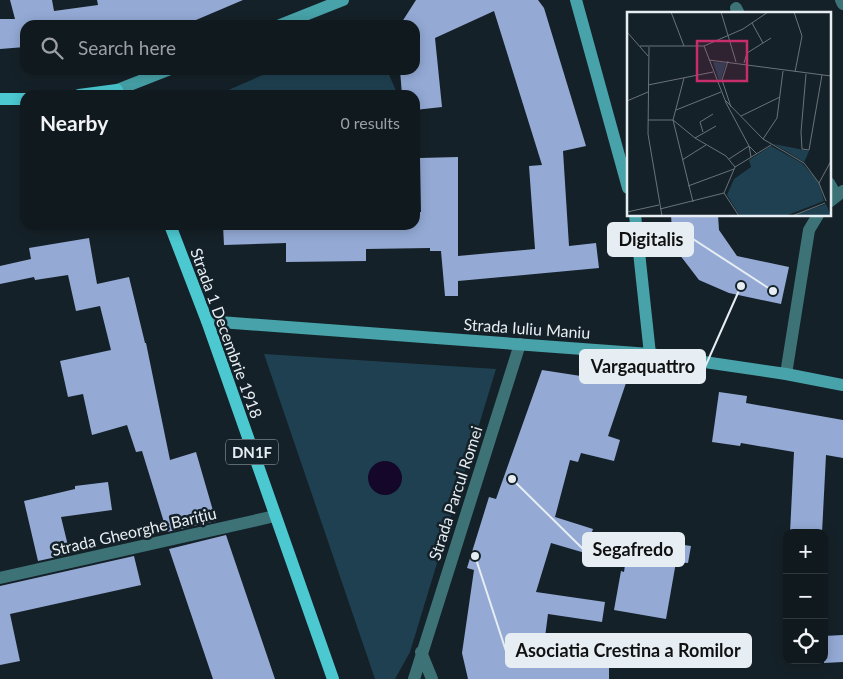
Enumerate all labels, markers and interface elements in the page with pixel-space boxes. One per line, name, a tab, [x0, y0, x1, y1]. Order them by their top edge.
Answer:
inset map	[627, 12, 830, 216]
search box	[20, 20, 420, 75]
icon: search	[38, 34, 66, 62]
text: Search here	[78, 36, 176, 59]
text: Nearby	[40, 110, 108, 135]
text: 0 results	[340, 113, 400, 132]
callout: Digitalis	[608, 223, 693, 256]
text: Digitalis	[619, 228, 684, 250]
street label: Strada 1 Decembrie 1918	[187, 245, 267, 421]
street label: Strada Iuliu Maniu	[463, 314, 591, 342]
callout: Vargaquattro	[580, 350, 705, 383]
text: Vargaquattro	[590, 355, 695, 377]
street label: Strada Parcul Romei	[424, 424, 486, 562]
road number: DN1F	[226, 440, 278, 464]
street label: Strada Gheorghe Barițiu	[50, 503, 218, 559]
map controls	[783, 529, 828, 664]
button: +	[783, 529, 828, 574]
callout: Segafredo	[583, 533, 684, 566]
text: Segafredo	[592, 538, 674, 560]
button: −	[783, 574, 828, 619]
button: locate	[783, 619, 828, 664]
callout: Asociatia Crestina a Romilor	[506, 634, 751, 667]
text: Asociatia Crestina a Romilor	[514, 639, 741, 661]

